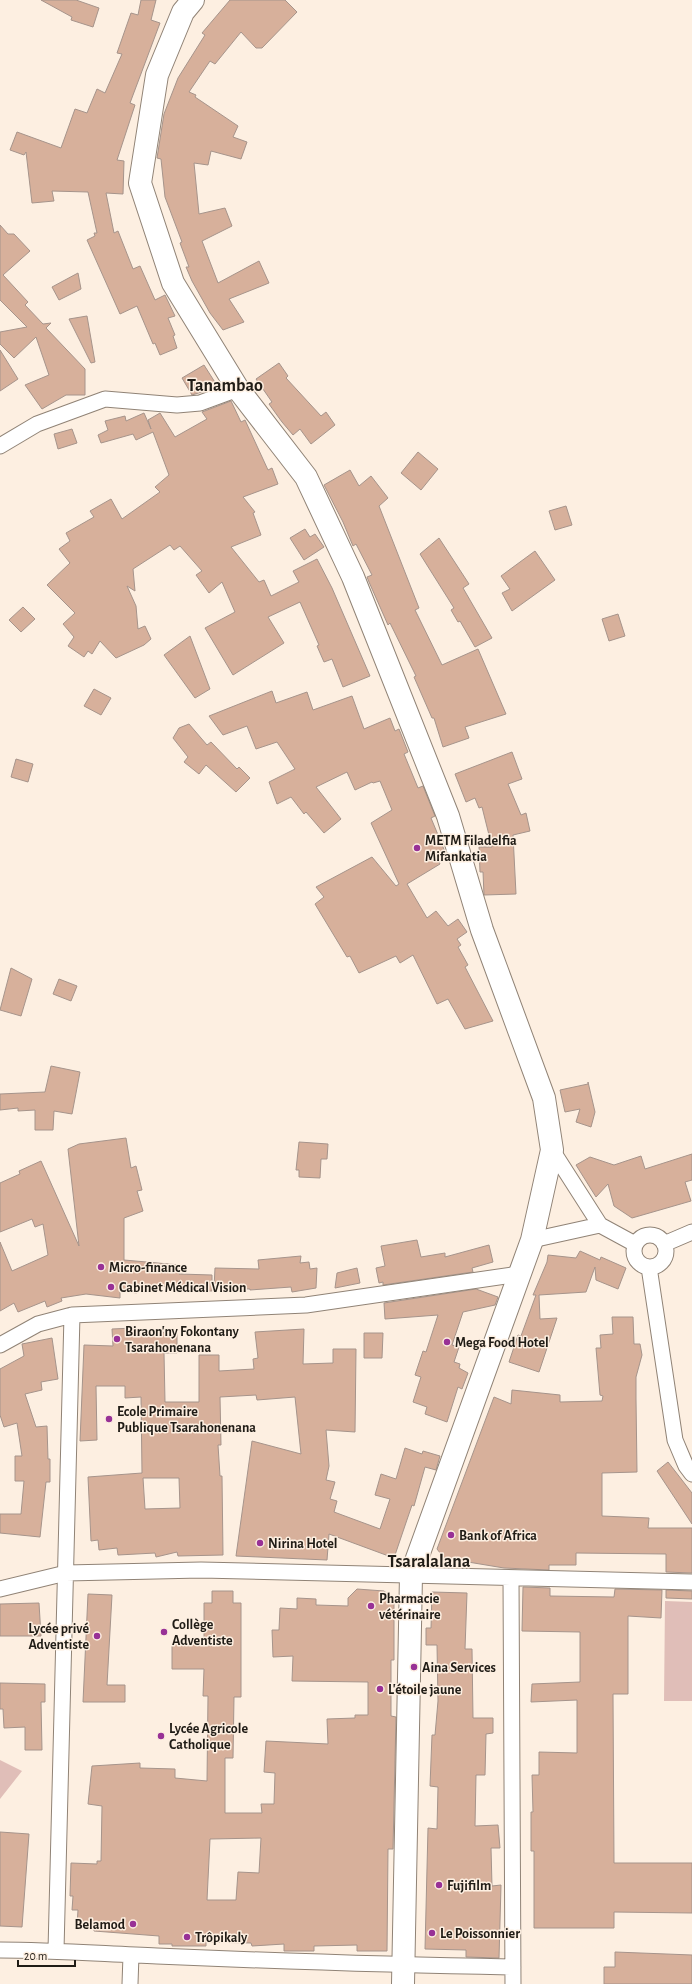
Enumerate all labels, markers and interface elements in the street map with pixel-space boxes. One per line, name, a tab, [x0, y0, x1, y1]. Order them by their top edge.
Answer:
district label: Tanambao	[187, 377, 263, 395]
place label: METM Filadelfia Mifankatia	[425, 834, 517, 864]
marker: METM Filadelfia Mifankatia	[412, 843, 422, 853]
place label: Micro-finance	[109, 1261, 187, 1275]
marker: Micro-finance	[96, 1262, 106, 1272]
place label: Cabinet Médical Vision	[119, 1281, 246, 1295]
marker: Cabinet Médical Vision	[106, 1282, 116, 1292]
place label: Biraon'ny Fokontany Tsarahonenana	[125, 1325, 239, 1355]
marker: Biraon'ny Fokontany Tsarahonenana	[112, 1334, 122, 1344]
place label: Mega Food Hotel	[455, 1336, 549, 1350]
marker: Mega Food Hotel	[442, 1337, 452, 1347]
place label: Ecole Primaire Publique Tsarahonenana	[117, 1405, 256, 1435]
marker: Ecole Primaire Publique Tsarahonenana	[104, 1414, 114, 1424]
place label: Bank of Africa	[459, 1529, 537, 1543]
marker: Bank of Africa	[446, 1530, 456, 1540]
place label: Nirina Hotel	[268, 1537, 337, 1551]
marker: Nirina Hotel	[255, 1538, 265, 1548]
district label: Tsaralalana	[388, 1553, 471, 1571]
place label: Pharmacie vétérinaire	[379, 1592, 441, 1622]
marker: Pharmacie vétérinaire	[366, 1601, 376, 1611]
place label: Collège Adventiste	[172, 1618, 233, 1648]
place label: Lycée privé Adventiste	[28, 1622, 89, 1652]
marker: Collège Adventiste	[159, 1627, 169, 1637]
marker: Lycée privé Adventiste	[92, 1631, 102, 1641]
place label: Aina Services	[422, 1661, 496, 1675]
marker: Aina Services	[409, 1662, 419, 1672]
place label: L'étoile jaune	[388, 1683, 462, 1697]
marker: L'étoile jaune	[375, 1684, 385, 1694]
place label: Lycée Agricole Catholique	[169, 1722, 248, 1752]
marker: Lycée Agricole Catholique	[156, 1731, 166, 1741]
place label: Fujifilm	[447, 1879, 491, 1893]
marker: Fujifilm	[434, 1880, 444, 1890]
place label: Belamod	[75, 1918, 126, 1932]
marker: Belamod	[128, 1919, 138, 1929]
place label: Le Poissonnier	[440, 1927, 520, 1941]
marker: Le Poissonnier	[427, 1928, 437, 1938]
place label: Trôpikaly	[195, 1931, 248, 1945]
marker: Trôpikaly	[182, 1932, 192, 1942]
scale bar	[18, 1942, 75, 1968]
text: 20 m	[24, 1950, 47, 1962]

